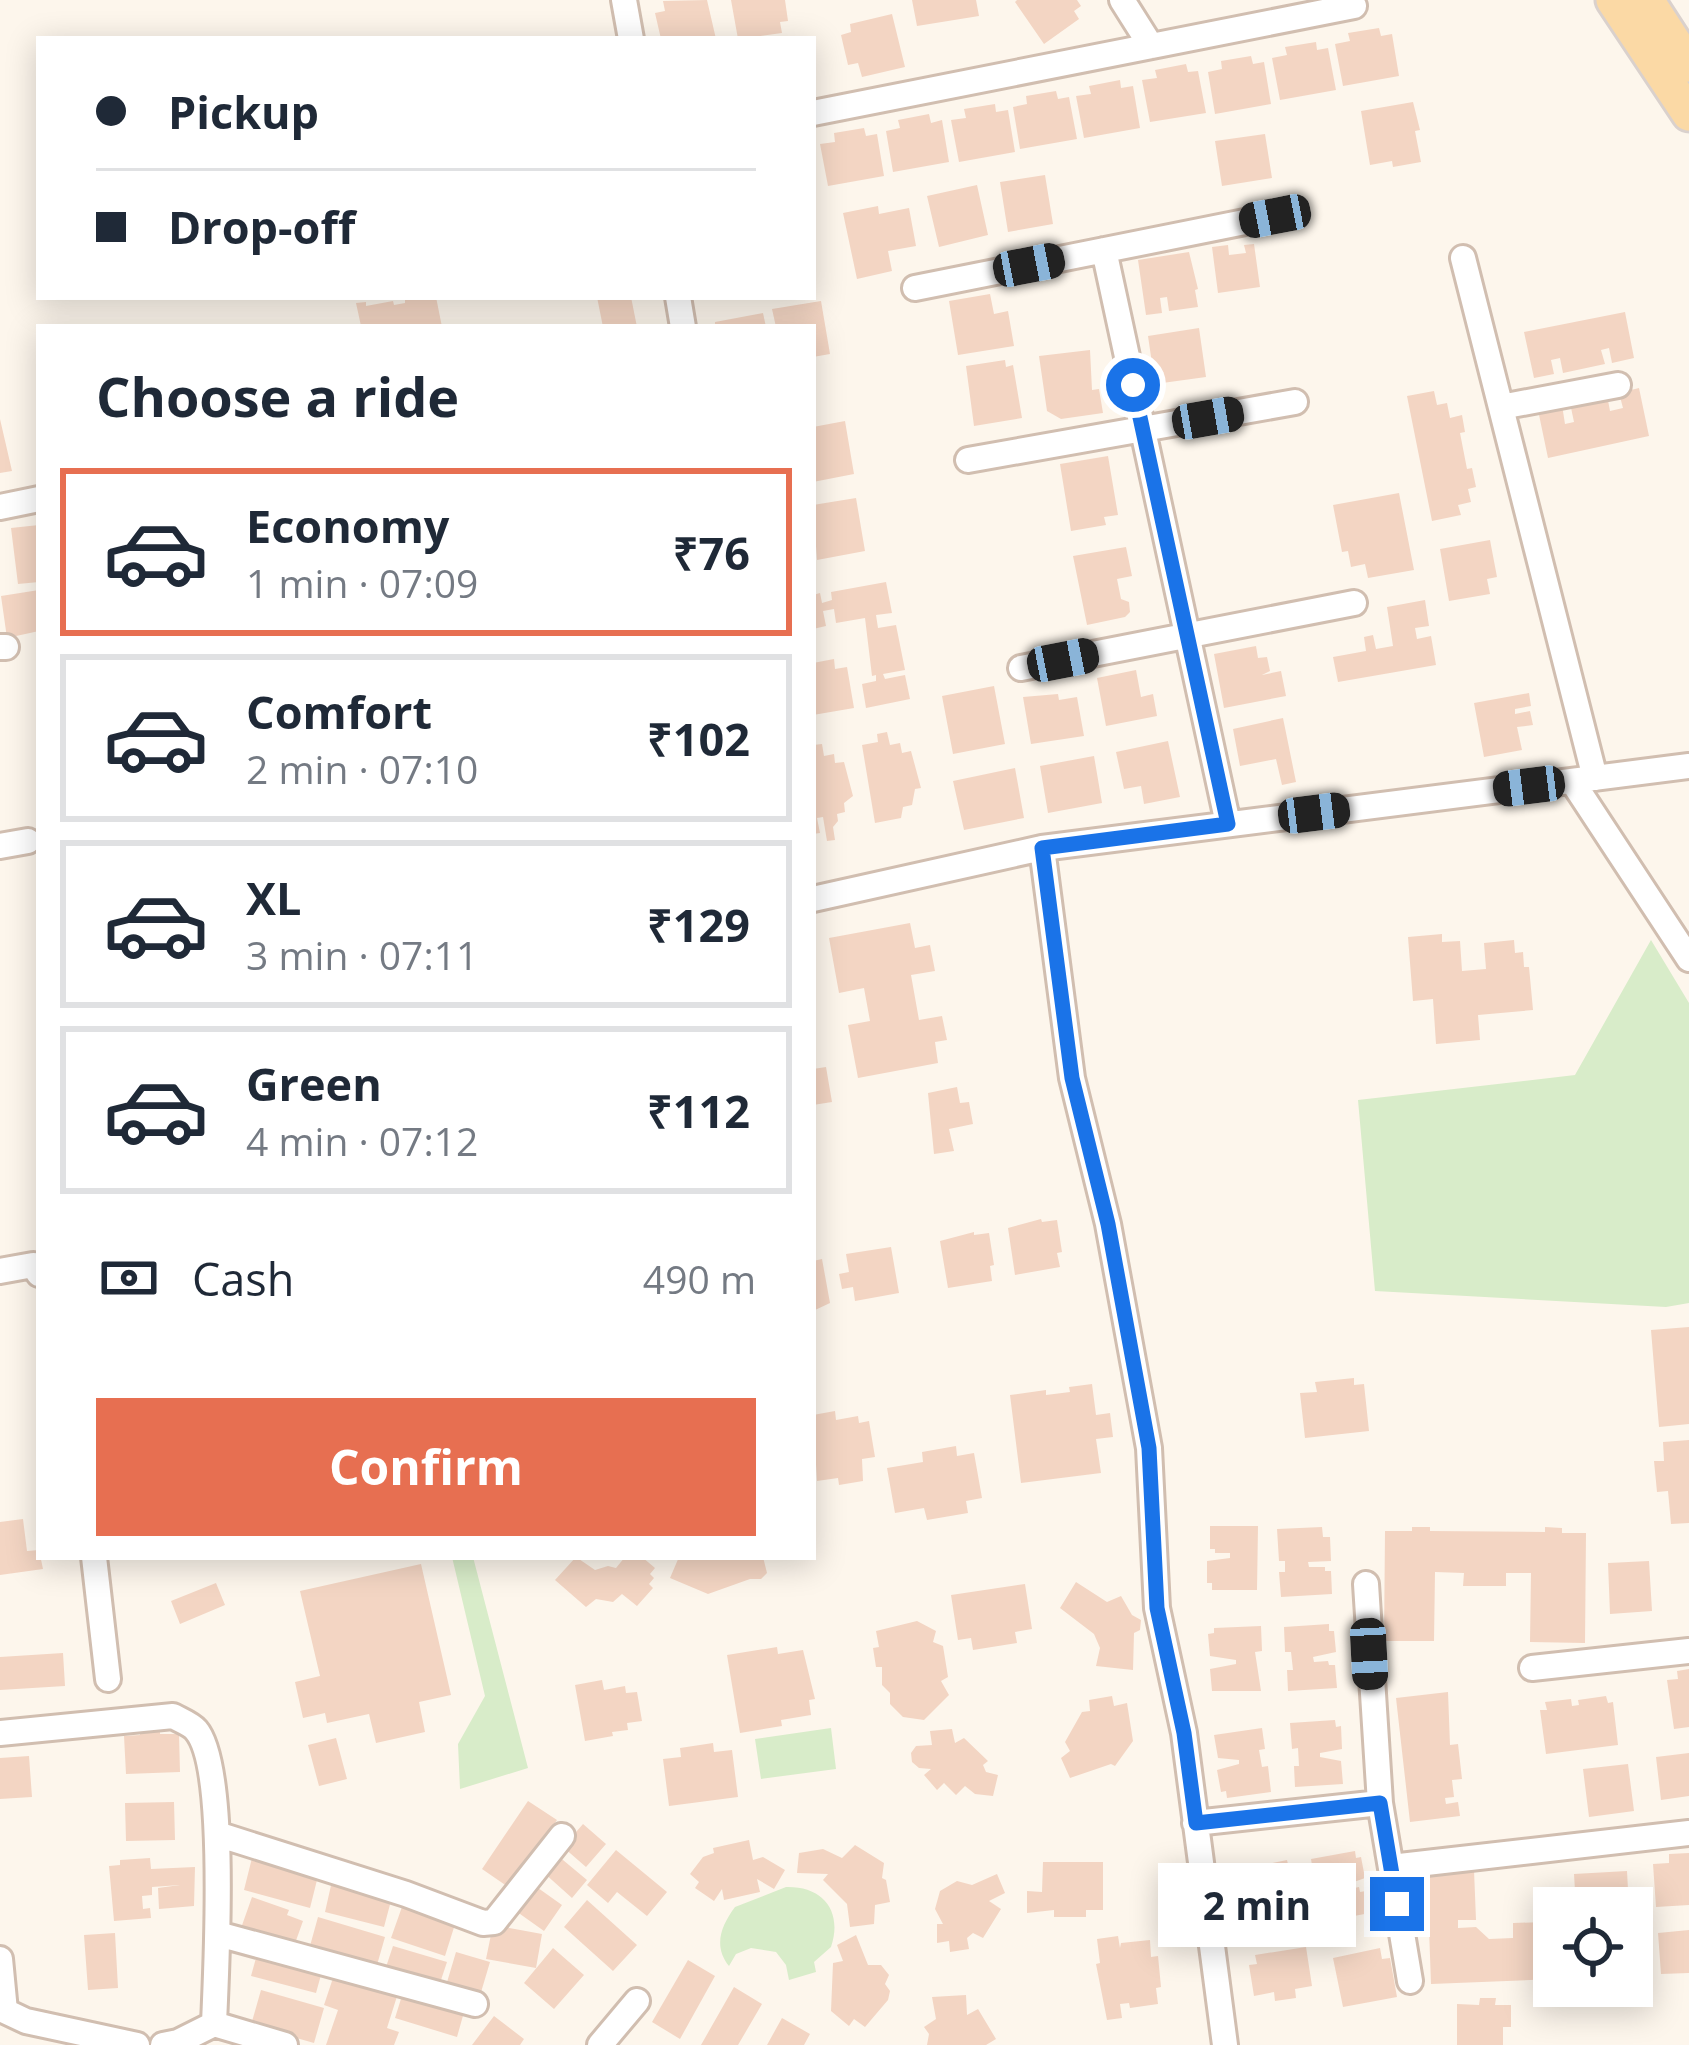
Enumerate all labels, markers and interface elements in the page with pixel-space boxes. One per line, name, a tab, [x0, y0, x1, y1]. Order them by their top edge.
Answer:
text: Pickup	[168, 81, 319, 142]
car	[1236, 191, 1314, 241]
text: Drop-off	[168, 196, 355, 257]
car	[990, 240, 1068, 290]
route start	[1106, 358, 1160, 412]
text: Choose a ride	[96, 359, 459, 433]
car	[1169, 394, 1247, 442]
text: Economy	[246, 495, 449, 556]
icon: car	[102, 498, 210, 606]
text: ₹76	[673, 522, 750, 583]
text: 1 min · 07:09	[246, 556, 478, 609]
car	[1024, 635, 1102, 685]
text: Comfort	[246, 681, 432, 742]
icon: car	[102, 684, 210, 792]
text: ₹102	[647, 708, 750, 769]
text: 2 min · 07:10	[246, 742, 478, 795]
car	[1491, 764, 1567, 808]
car	[1276, 791, 1352, 835]
text: XL	[246, 867, 301, 928]
icon: car	[102, 870, 210, 978]
text: ₹129	[647, 894, 750, 955]
text: 3 min · 07:11	[246, 928, 478, 981]
text: Green	[246, 1053, 382, 1114]
icon: car	[102, 1056, 210, 1164]
text: ₹112	[647, 1080, 750, 1141]
text: 4 min · 07:12	[246, 1114, 478, 1167]
icon: cash	[96, 1245, 162, 1311]
text: Cash	[192, 1248, 294, 1309]
text: 490 m	[643, 1252, 756, 1305]
button: Confirm	[96, 1398, 756, 1536]
car	[1349, 1617, 1389, 1691]
callout: 2 min	[1157, 1862, 1355, 1946]
route end	[1370, 1877, 1424, 1931]
text: 2 min	[1203, 1878, 1311, 1931]
map controls	[1533, 1887, 1653, 2007]
button: locate	[1533, 1887, 1653, 2007]

